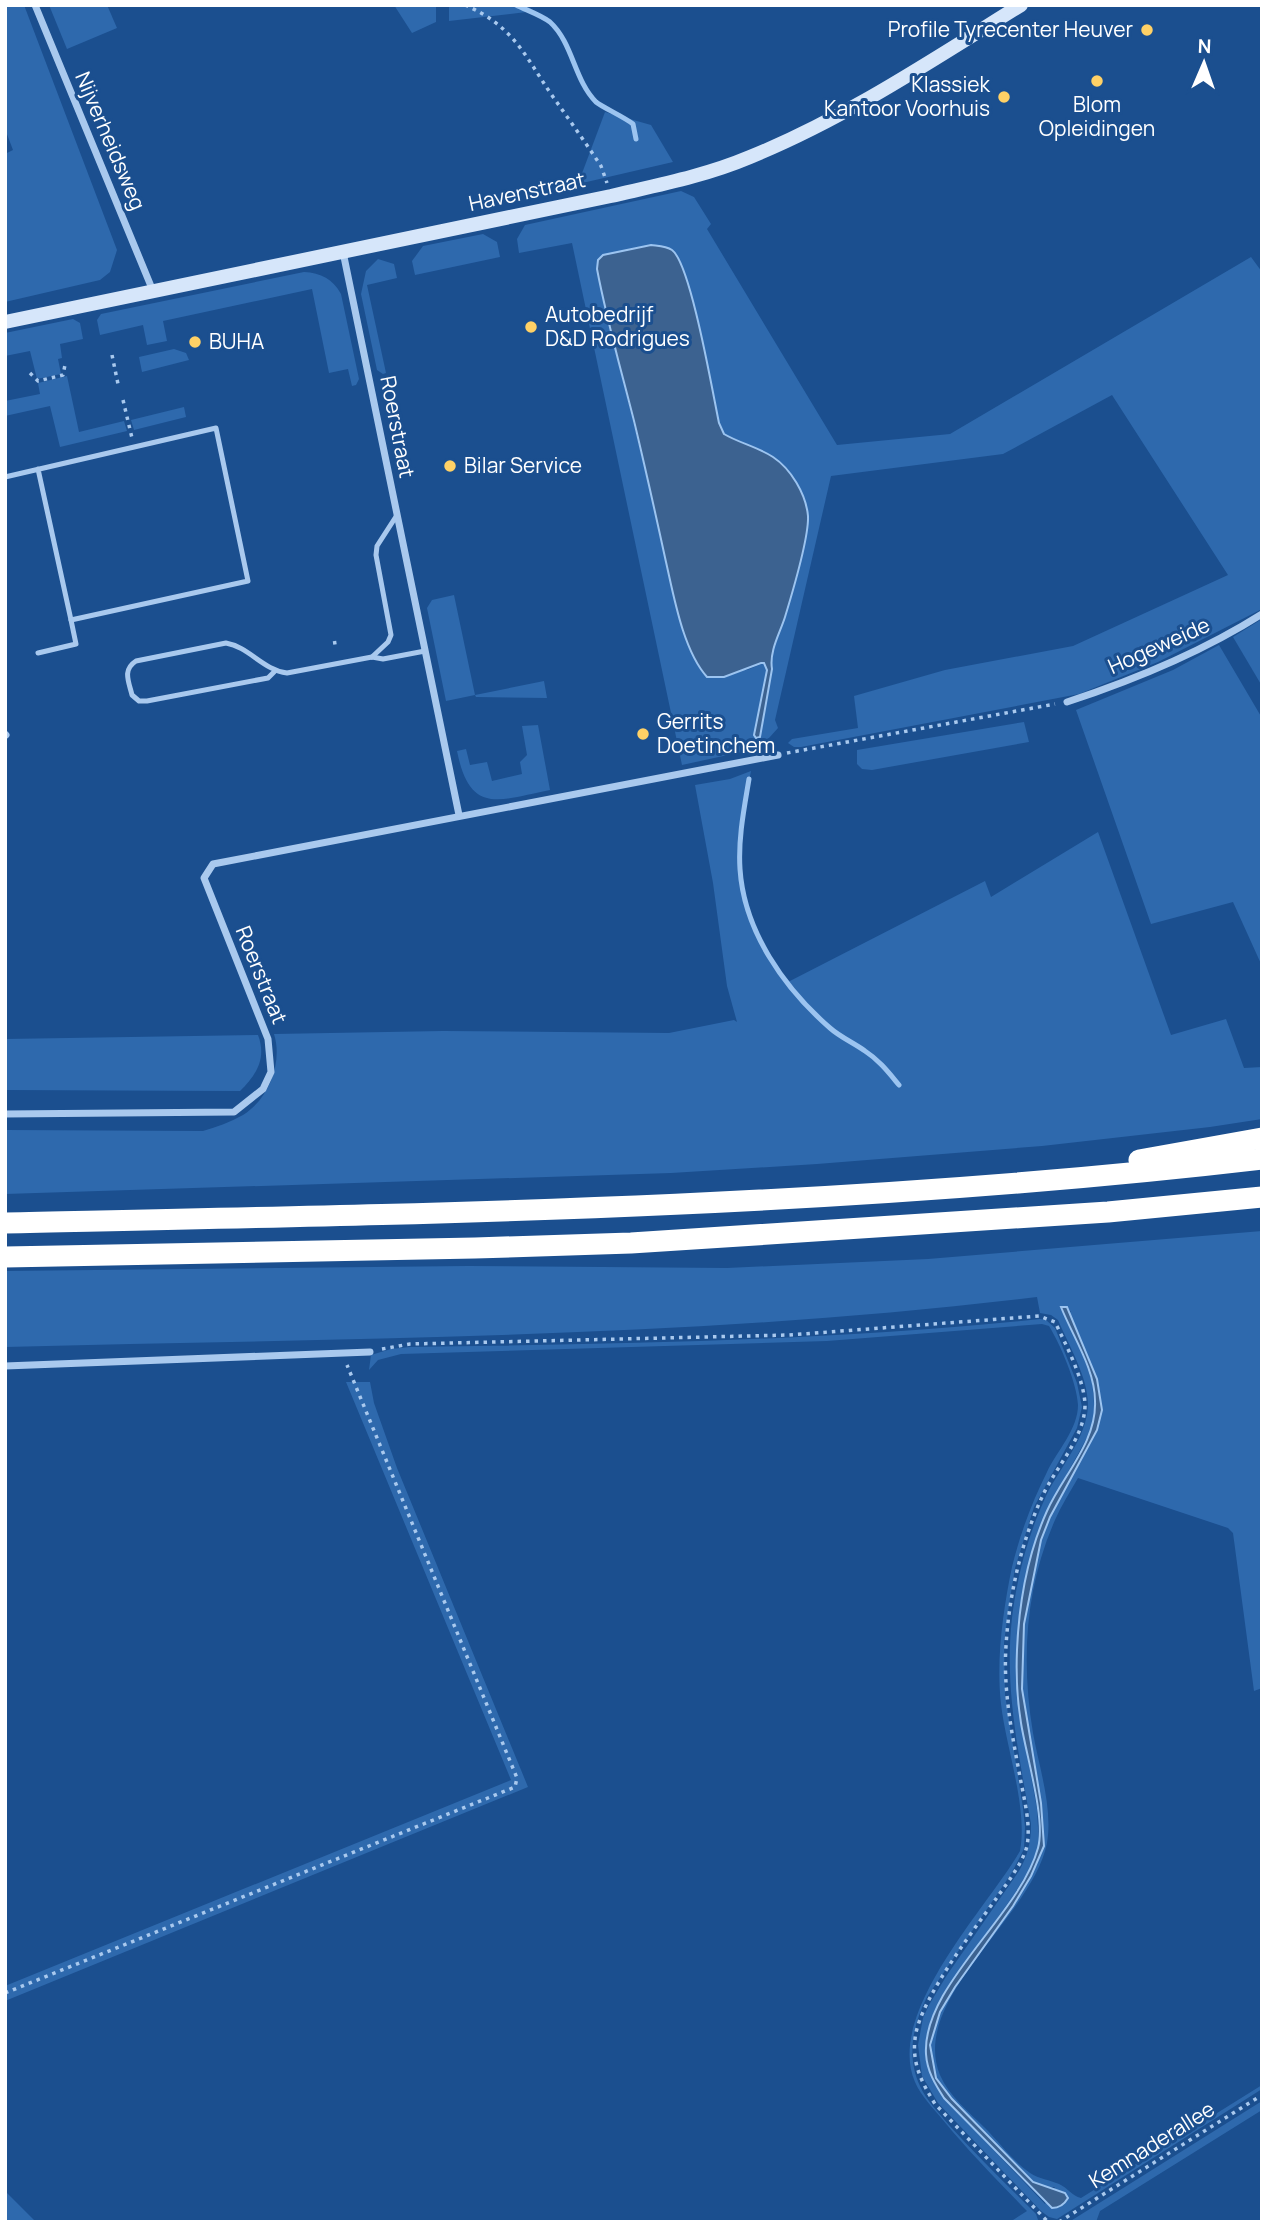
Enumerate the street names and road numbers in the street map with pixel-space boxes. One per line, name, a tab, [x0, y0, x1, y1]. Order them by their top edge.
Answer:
street label: Nijverheidsweg	[69, 67, 153, 214]
street label: Havenstraat	[466, 165, 588, 217]
street label: Roerstraat	[374, 373, 422, 480]
street label: Hogeweide	[1103, 610, 1214, 680]
street label: Roerstraat	[230, 921, 294, 1028]
street label: Kemnaderallee	[1083, 2094, 1220, 2194]

